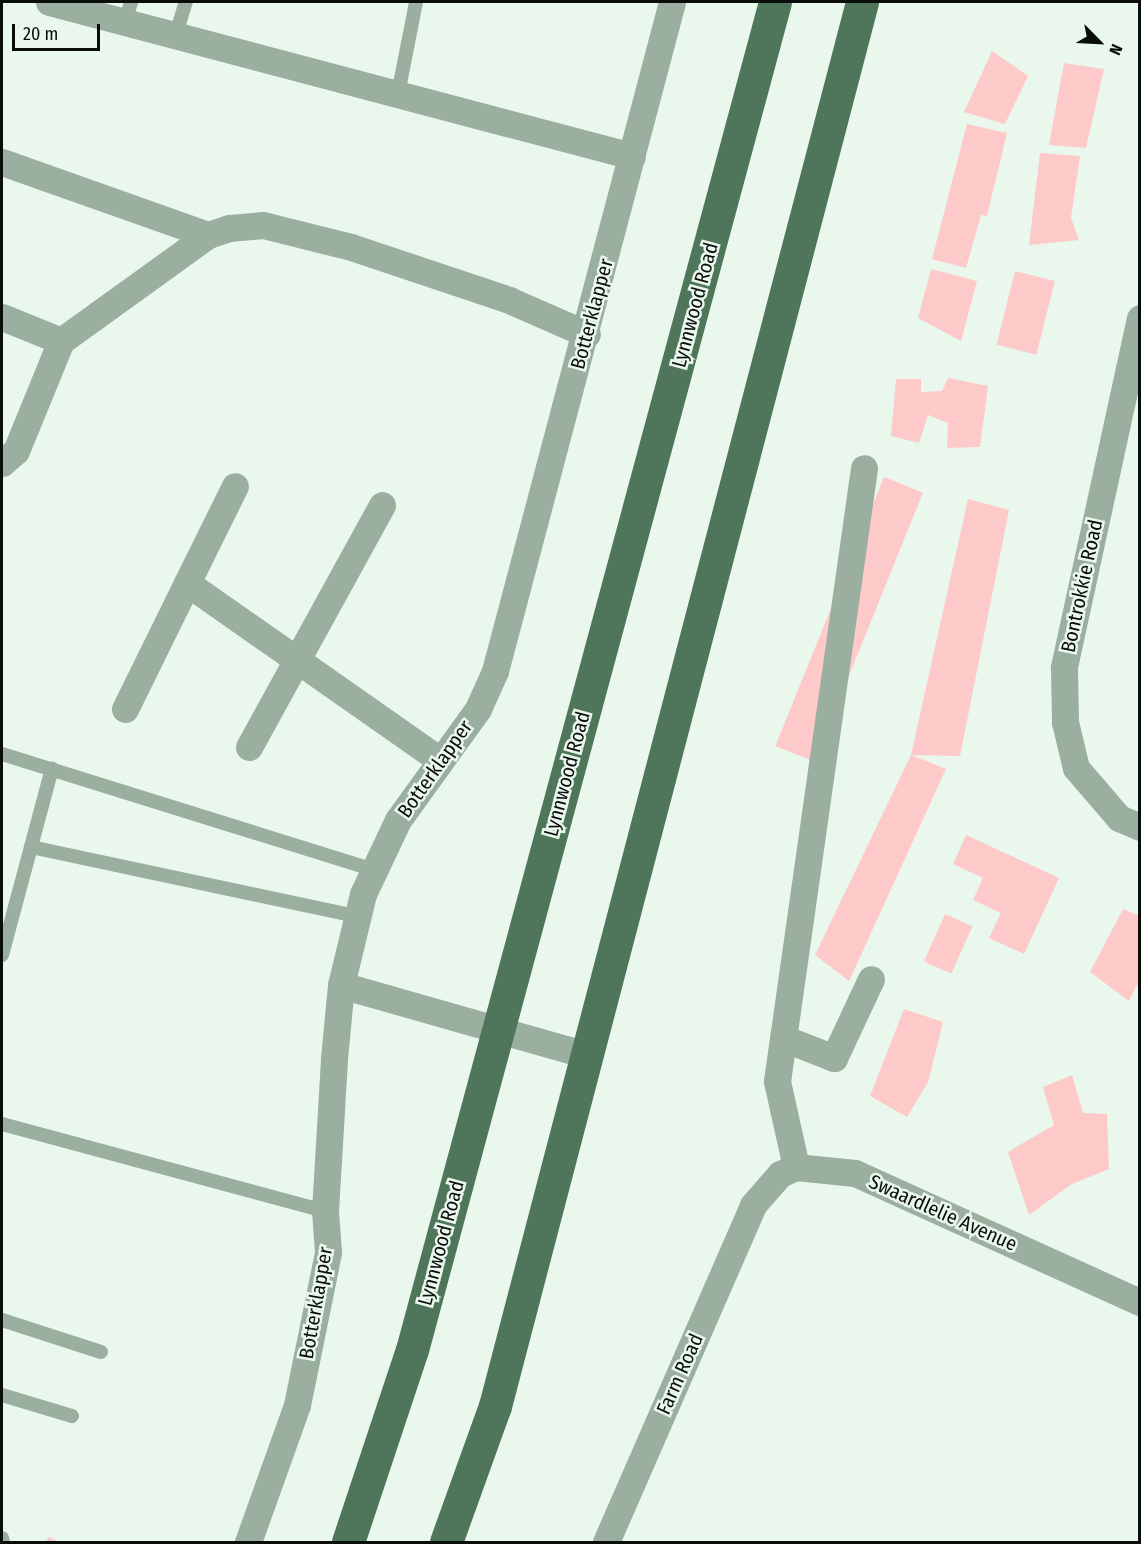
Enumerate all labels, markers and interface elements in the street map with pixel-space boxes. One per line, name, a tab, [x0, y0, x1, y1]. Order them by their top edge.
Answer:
scale bar	[15, 12, 104, 50]
north arrow	[1069, 12, 1129, 72]
text: 20 m	[23, 23, 58, 45]
text: N	[1105, 41, 1127, 58]
street label: Lynnwood Road	[667, 240, 723, 370]
street label: Botterklapper	[566, 256, 618, 372]
street label: Bontrokkie Road	[1056, 517, 1108, 655]
street label: Lynnwood Road	[539, 709, 595, 839]
street label: Botterklapper	[393, 716, 477, 822]
street label: Swaardlelie Avenue	[865, 1170, 1021, 1256]
street label: Lynnwood Road	[413, 1178, 469, 1308]
street label: Botterklapper	[294, 1245, 338, 1361]
street label: Farm Road	[652, 1330, 708, 1418]

